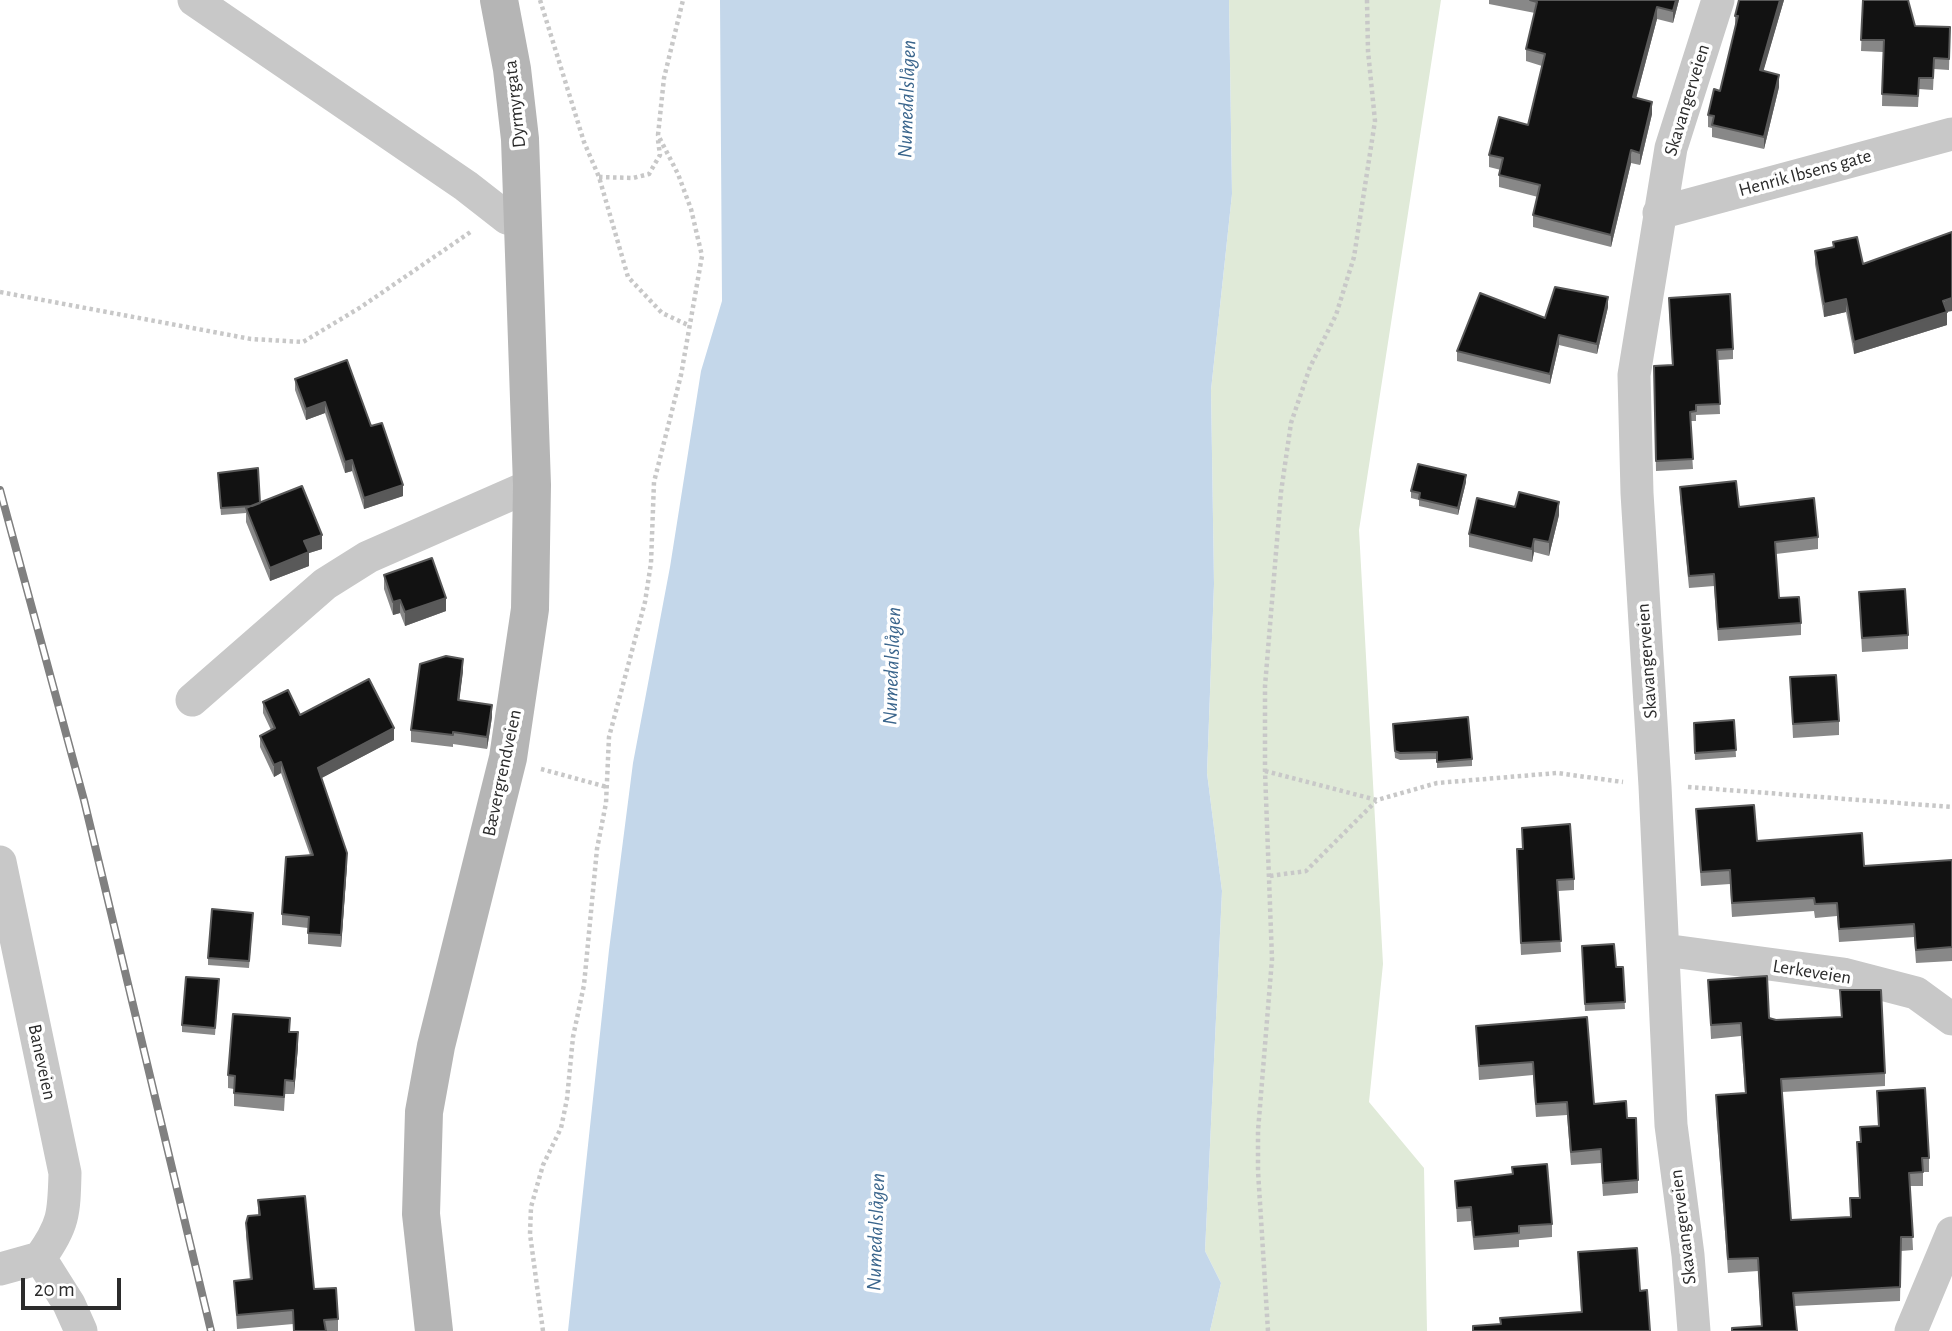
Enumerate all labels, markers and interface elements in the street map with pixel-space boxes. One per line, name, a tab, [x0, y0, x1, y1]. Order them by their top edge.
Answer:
water label: Numedalslågen	[892, 40, 922, 158]
street label: Skavangerveien	[1659, 41, 1715, 159]
street label: Dyrmyrgata	[499, 59, 531, 149]
street label: Henrik Ibsens gate	[1736, 144, 1874, 202]
street label: Skavangerveien	[1632, 602, 1662, 720]
water label: Numedalslågen	[877, 607, 907, 725]
street label: Bævergrendveien	[477, 707, 527, 839]
street label: Lerkeveien	[1771, 955, 1853, 989]
street label: Baneveien	[23, 1022, 61, 1102]
street label: Skavangerveien	[1665, 1168, 1701, 1286]
water label: Numedalslågen	[861, 1173, 891, 1291]
scale bar	[24, 1264, 124, 1308]
text: 20 m	[34, 1279, 75, 1300]

